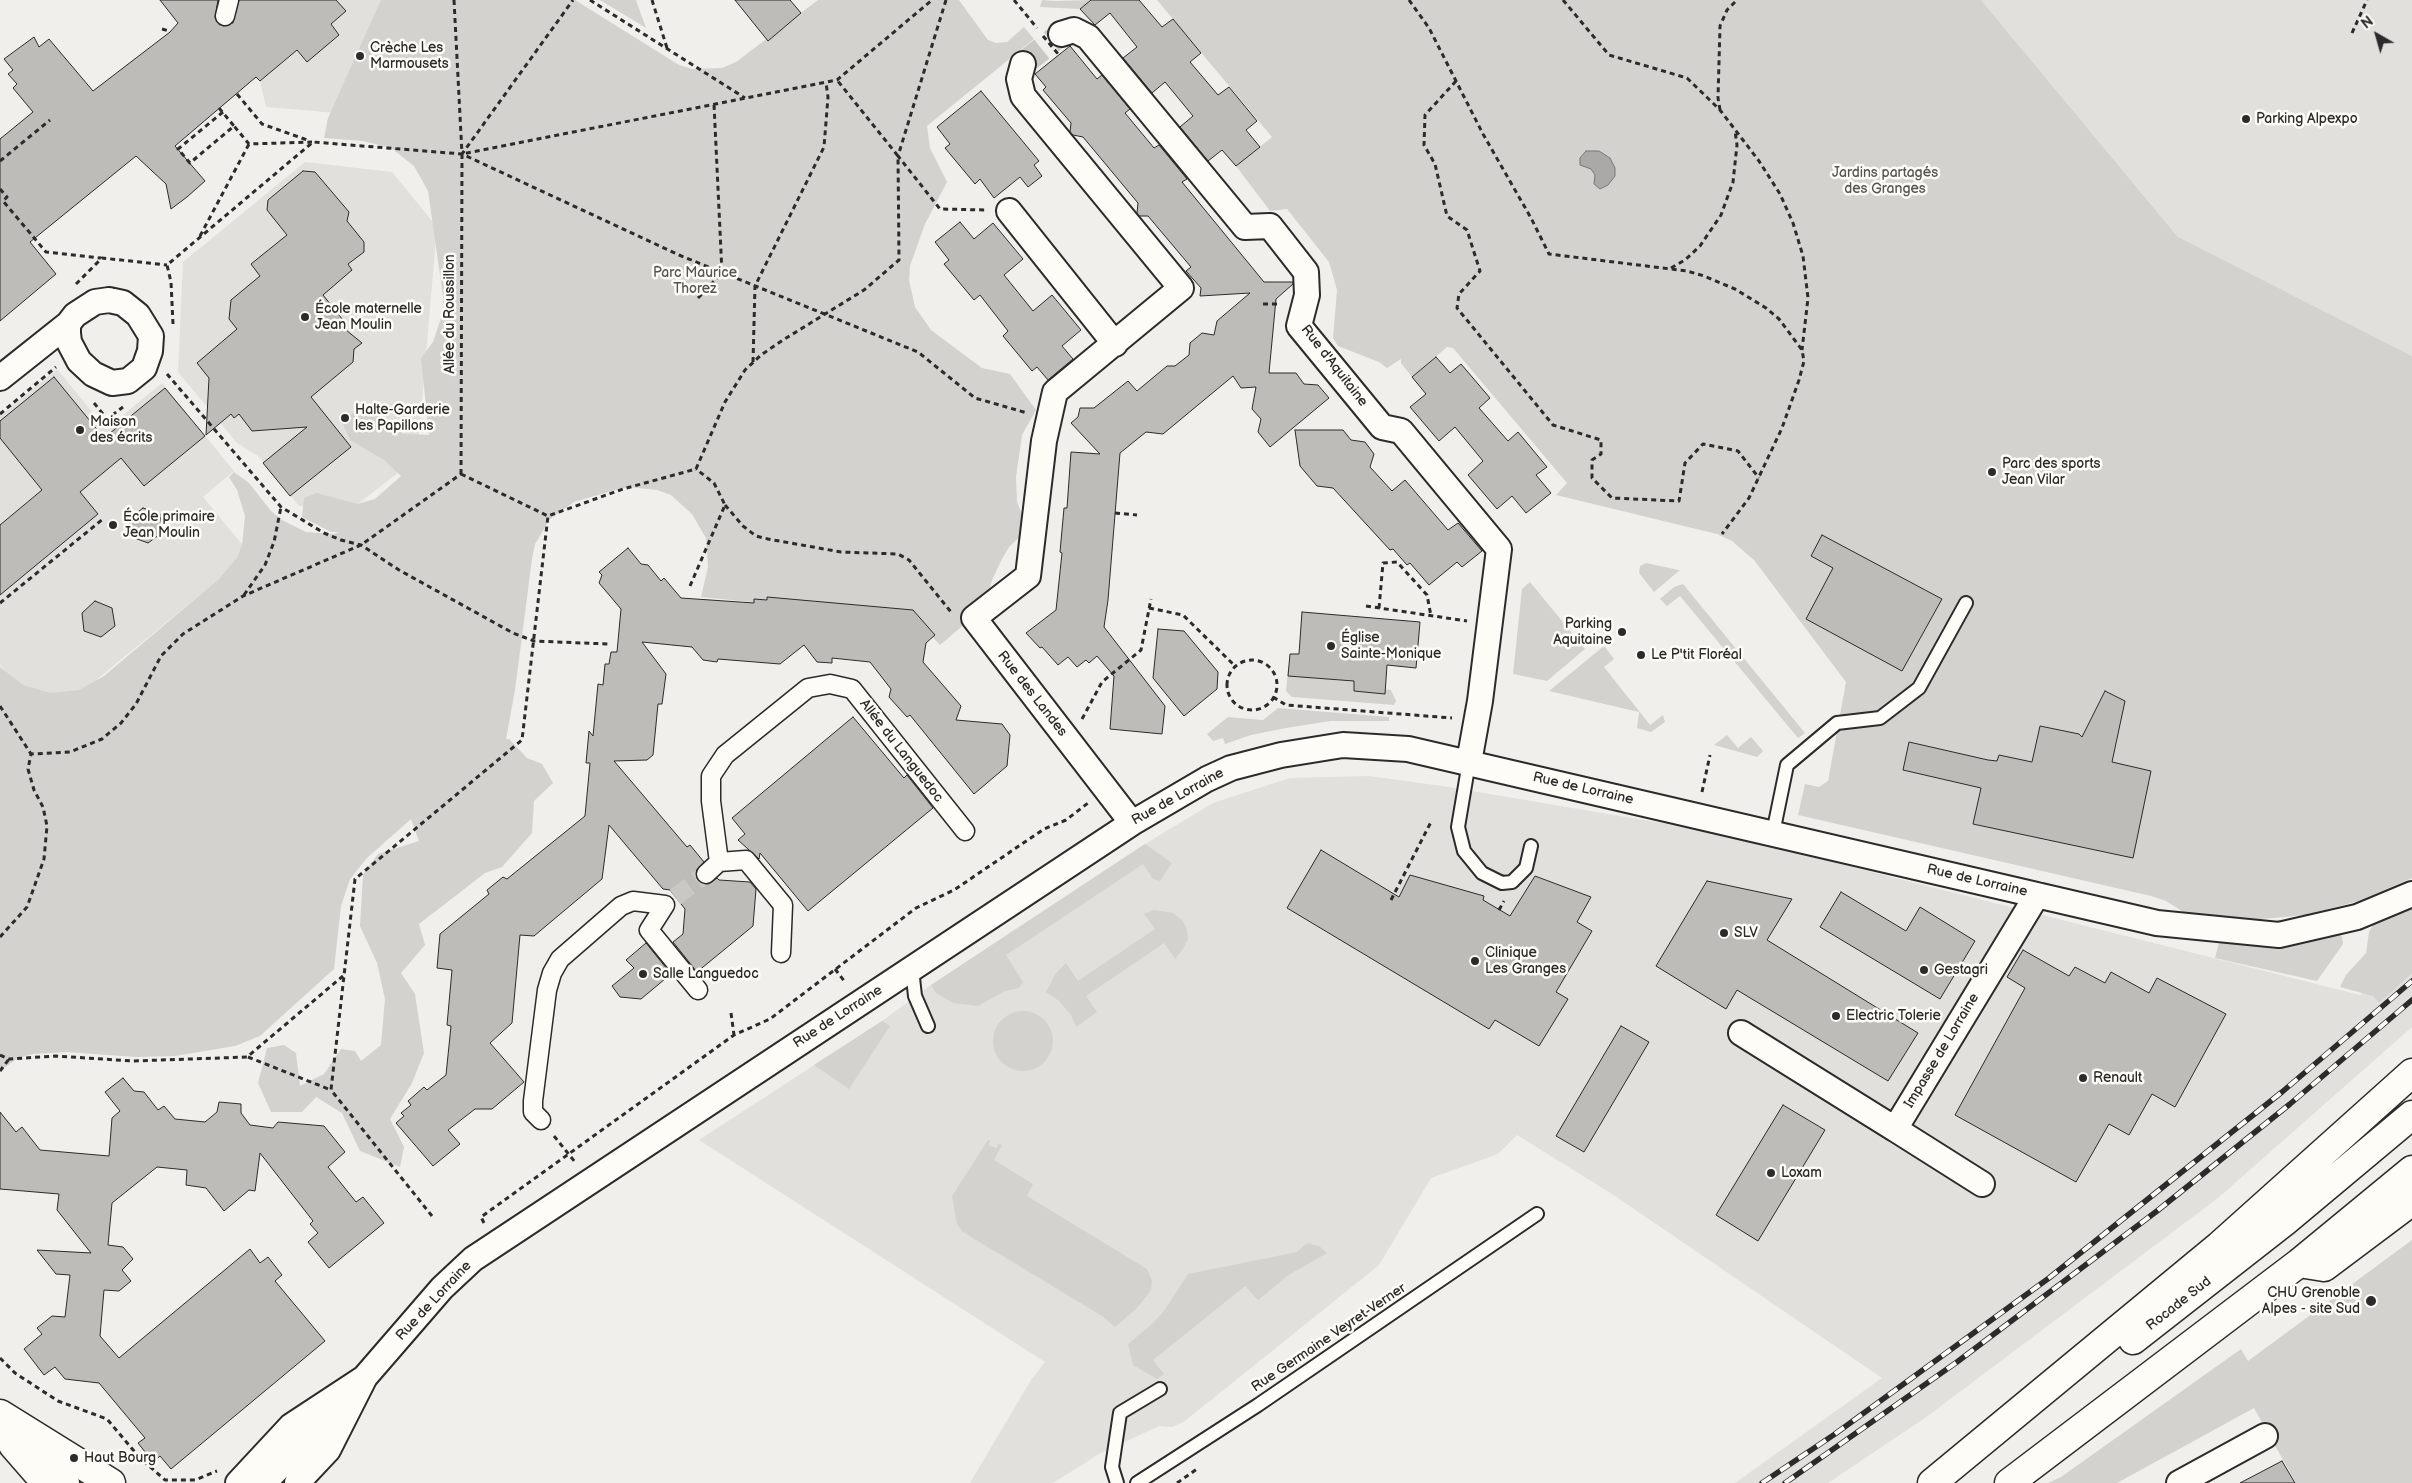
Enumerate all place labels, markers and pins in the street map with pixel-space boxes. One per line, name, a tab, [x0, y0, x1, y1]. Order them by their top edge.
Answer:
place label: Crèche Les Marmousets	[370, 40, 449, 72]
marker: Crèche Les Marmousets	[354, 50, 366, 62]
place label: Parking Alpexpo	[2256, 111, 2358, 127]
marker: Parking Alpexpo	[2240, 113, 2252, 125]
place label: École maternelle Jean Moulin	[315, 301, 422, 334]
marker: École maternelle Jean Moulin	[299, 311, 311, 323]
place label: Halte-Garderie les Papillons	[355, 402, 450, 434]
marker: Halte-Garderie les Papillons	[339, 412, 351, 424]
place label: Maison des écrits	[90, 414, 152, 447]
marker: Maison des écrits	[74, 424, 86, 436]
place label: Parc des sports Jean Vilar	[2002, 456, 2101, 488]
marker: Parc des sports Jean Vilar	[1986, 466, 1998, 478]
place label: École primaire Jean Moulin	[123, 509, 215, 542]
marker: École primaire Jean Moulin	[107, 519, 119, 531]
place label: Parking Aquitaine	[1553, 616, 1612, 648]
marker: Parking Aquitaine	[1616, 626, 1628, 638]
place label: Église Sainte-Monique	[1341, 630, 1441, 662]
marker: Église Sainte-Monique	[1325, 640, 1337, 652]
place label: Le P'tit Floréal	[1651, 647, 1742, 663]
marker: Le P'tit Floréal	[1635, 649, 1647, 661]
place label: SLV	[1734, 925, 1758, 941]
marker: SLV	[1718, 927, 1730, 939]
place label: Clinique Les Granges	[1485, 945, 1566, 978]
marker: Clinique Les Granges	[1469, 955, 1481, 967]
place label: Gestagri	[1934, 962, 1988, 978]
marker: Gestagri	[1918, 964, 1930, 976]
place label: Salle Languedoc	[653, 966, 759, 982]
marker: Salle Languedoc	[637, 968, 649, 980]
place label: Electric Tolerie	[1846, 1008, 1941, 1024]
marker: Electric Tolerie	[1830, 1010, 1842, 1022]
place label: Renault	[2093, 1070, 2142, 1086]
marker: Renault	[2077, 1072, 2089, 1084]
place label: Loxam	[1781, 1165, 1822, 1181]
marker: Loxam	[1765, 1167, 1777, 1179]
place label: CHU Grenoble Alpes - site Sud	[2262, 1285, 2360, 1318]
marker: CHU Grenoble Alpes - site Sud	[2364, 1294, 2378, 1308]
place label: Haut Bourg	[84, 1450, 156, 1466]
marker: Haut Bourg	[68, 1452, 80, 1464]

